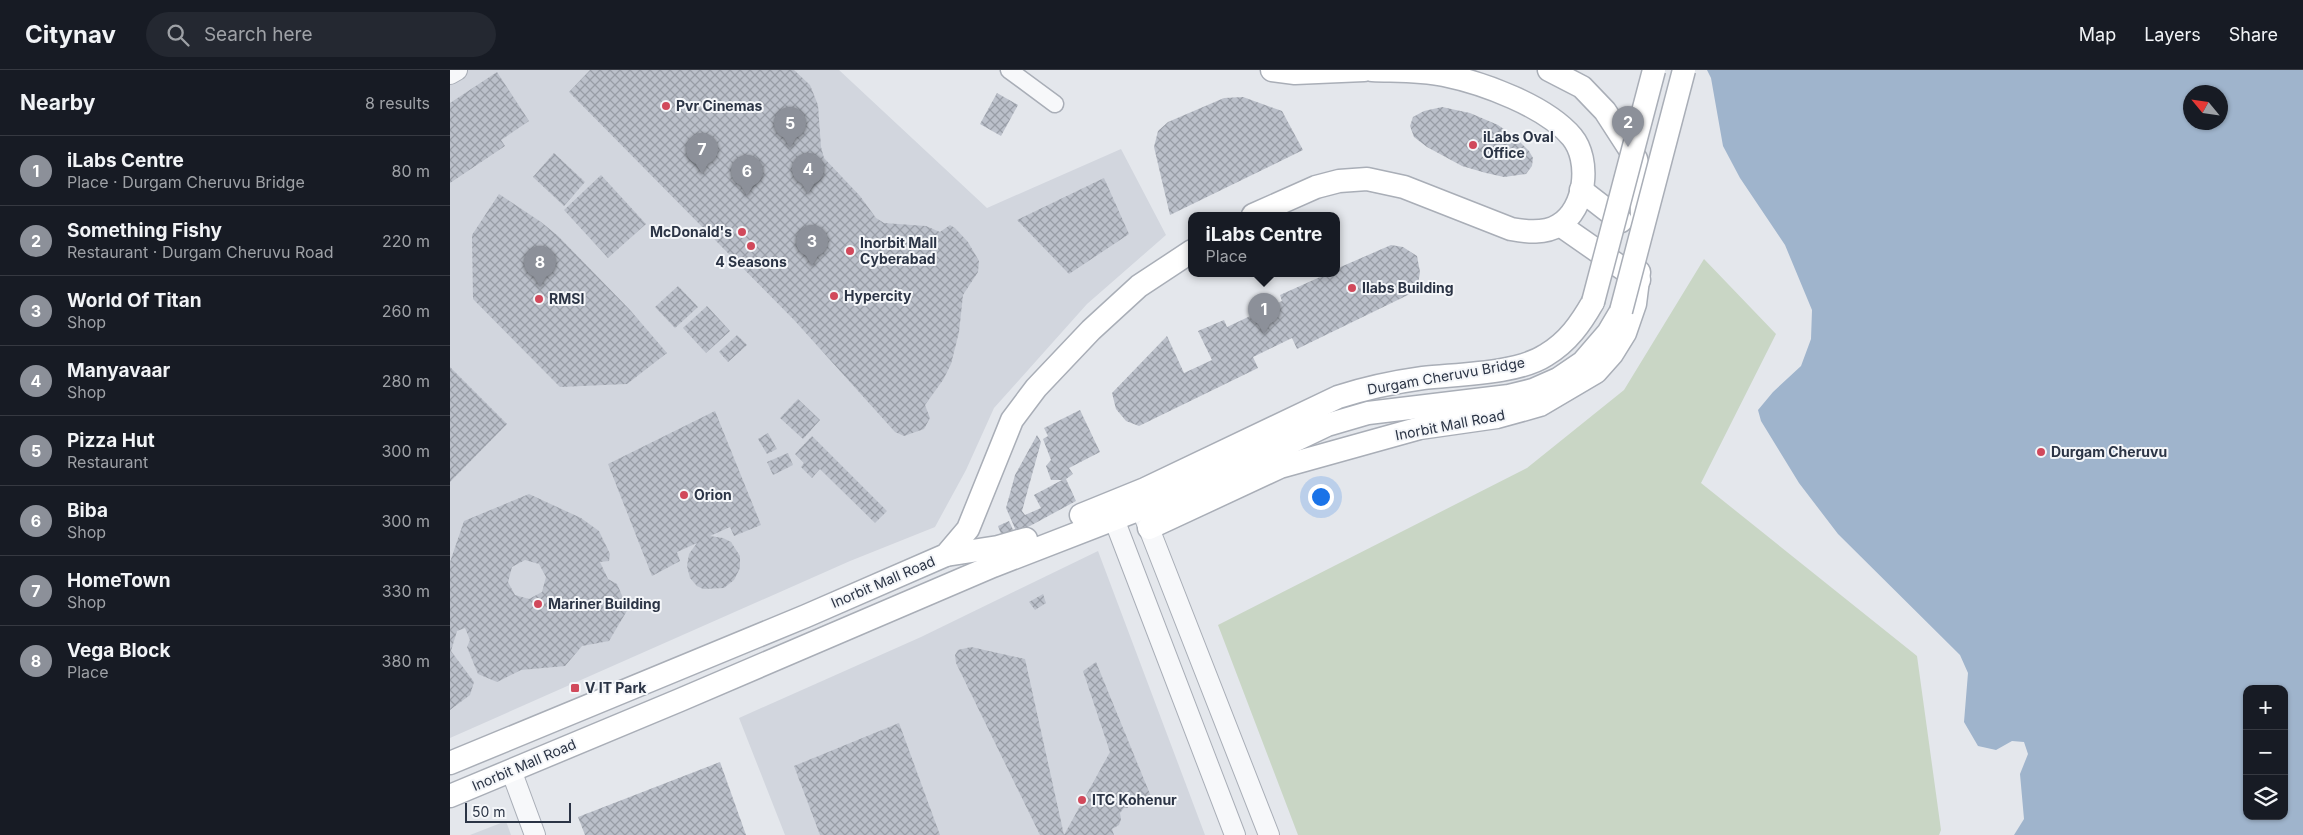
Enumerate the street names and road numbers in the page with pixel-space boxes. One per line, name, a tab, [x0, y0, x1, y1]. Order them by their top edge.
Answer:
street label: Durgam Cheruvu Bridge	[1366, 353, 1526, 398]
street label: Inorbit Mall Road	[1394, 406, 1506, 443]
street label: Inorbit Mall Road	[828, 552, 937, 611]
street label: Inorbit Mall Road	[469, 735, 578, 794]

